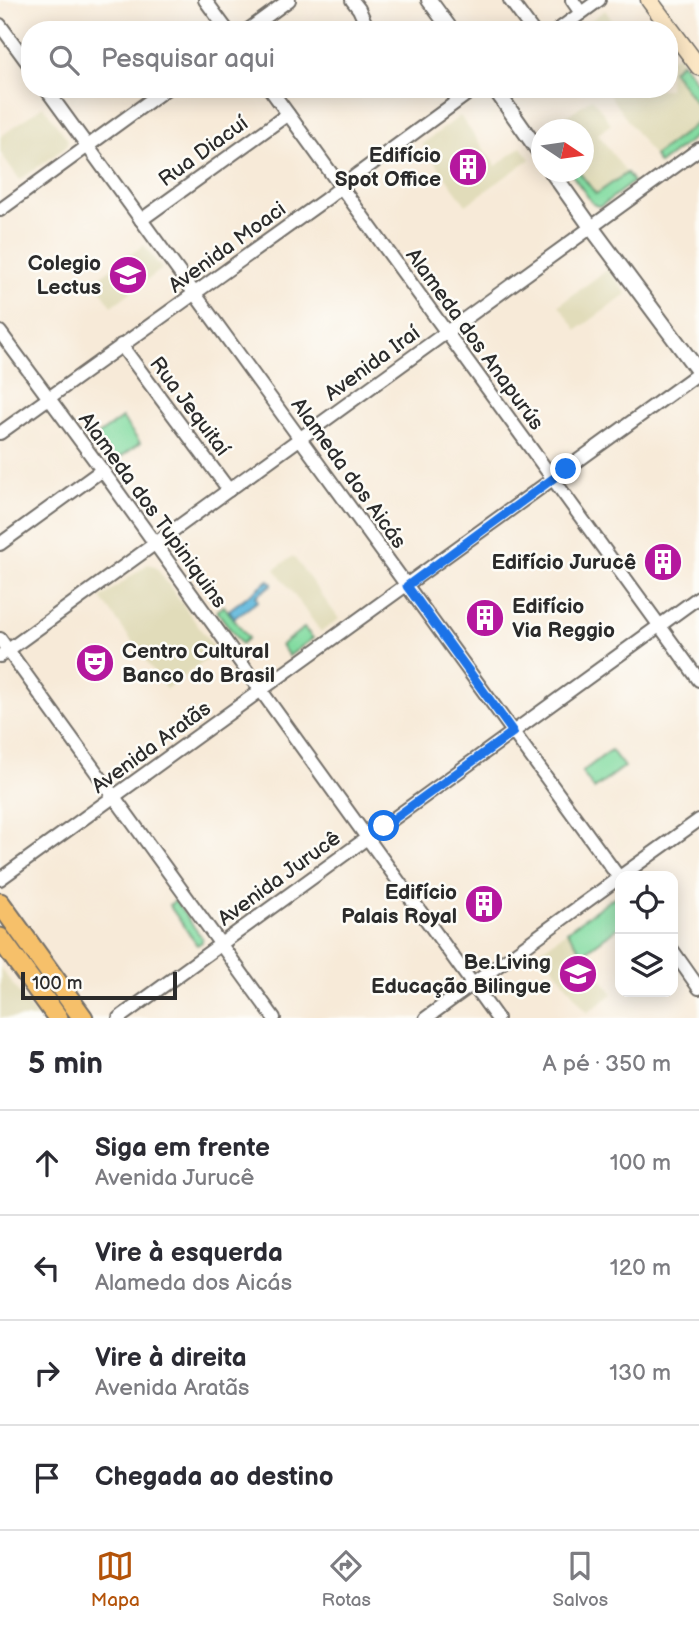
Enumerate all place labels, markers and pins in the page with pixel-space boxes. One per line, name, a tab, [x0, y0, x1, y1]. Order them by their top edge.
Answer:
place label: Edifício Spot Office	[335, 143, 441, 192]
building icon: Edifício Spot Office	[447, 146, 489, 188]
place label: Colegio Lectus	[28, 251, 101, 300]
school or university icon: Colegio Lectus	[107, 254, 149, 296]
building icon: Edifício Jurucê	[642, 541, 684, 583]
place label: Edifício Jurucê	[491, 550, 636, 575]
place label: Edifício Via Reggio	[512, 594, 615, 643]
building icon: Edifício Via Reggio	[464, 597, 506, 639]
place label: Centro Cultural Banco do Brasil	[122, 639, 275, 688]
theatre icon: Centro Cultural Banco do Brasil	[74, 642, 116, 684]
place label: Edifício Palais Royal	[341, 880, 457, 929]
building icon: Edifício Palais Royal	[463, 883, 505, 925]
place label: Be.Living Educação Bilingue	[371, 950, 551, 999]
school or university icon: Be.Living Educação Bilingue	[557, 953, 599, 995]

